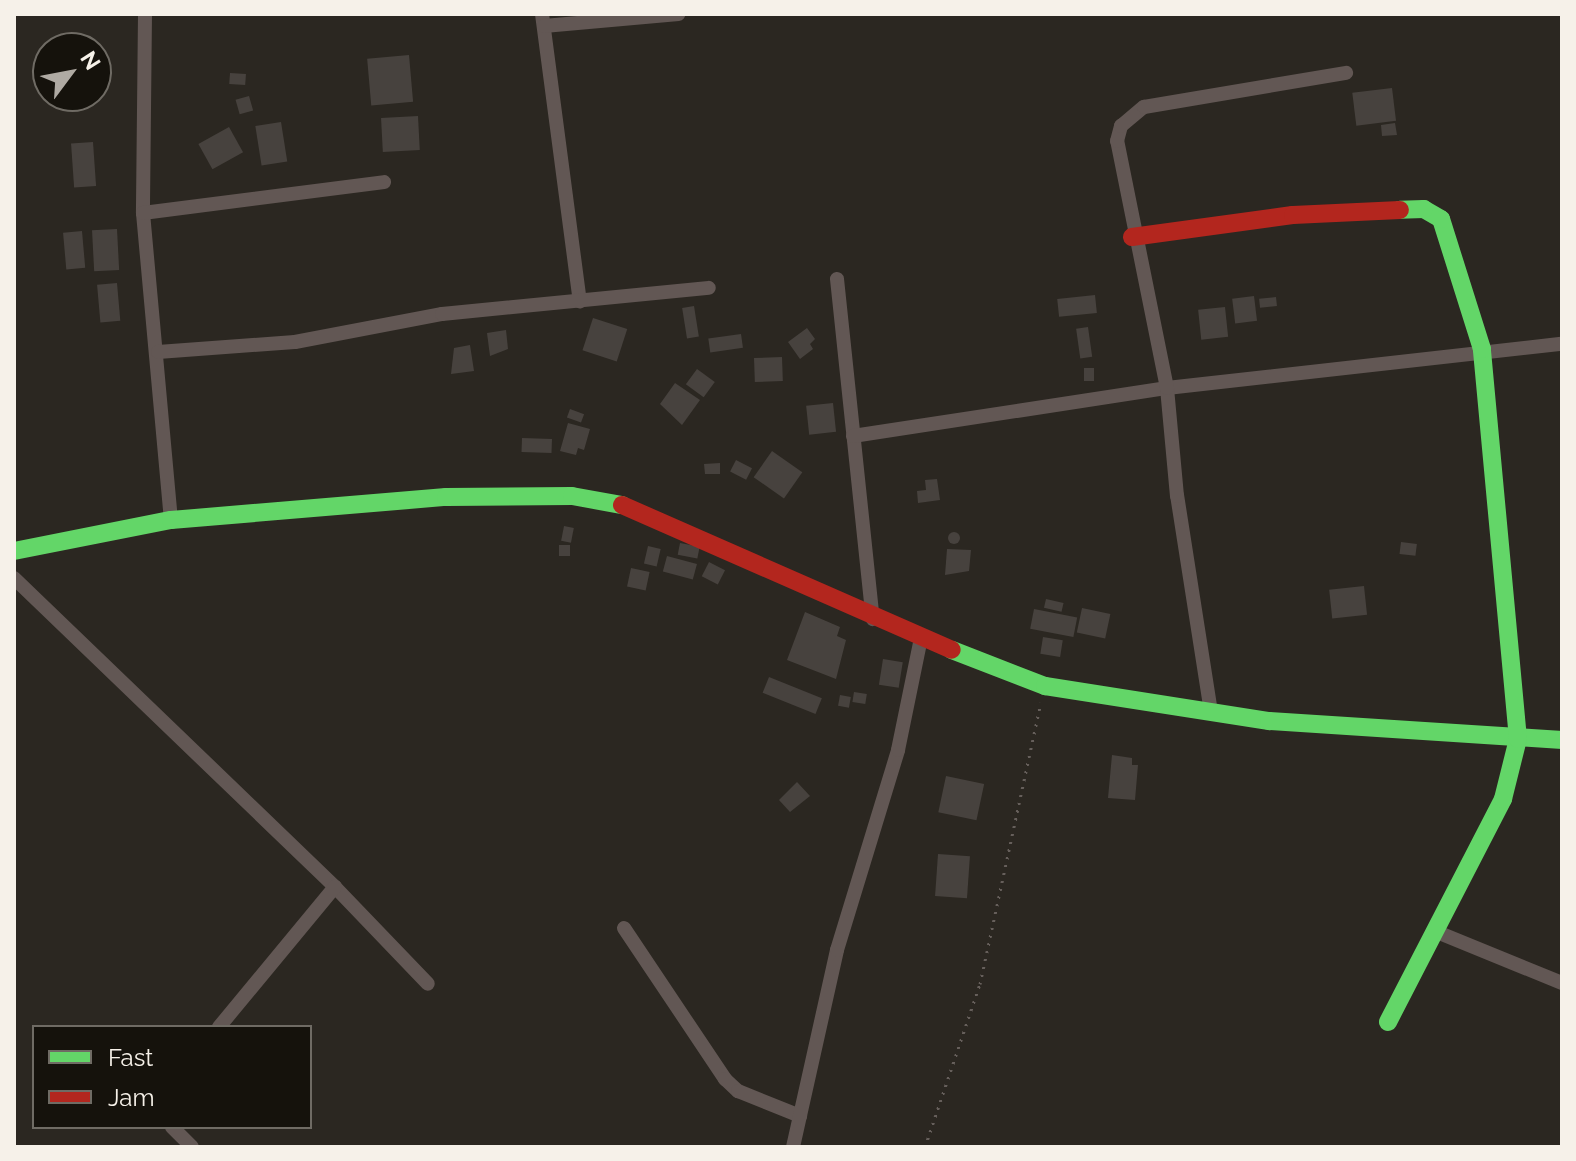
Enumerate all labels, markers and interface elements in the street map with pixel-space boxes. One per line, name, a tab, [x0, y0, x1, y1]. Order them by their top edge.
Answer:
north arrow	[32, 32, 112, 112]
text: N	[75, 46, 106, 74]
legend	[32, 1025, 312, 1129]
text: Fast	[108, 1043, 153, 1072]
text: Jam	[108, 1083, 154, 1112]

